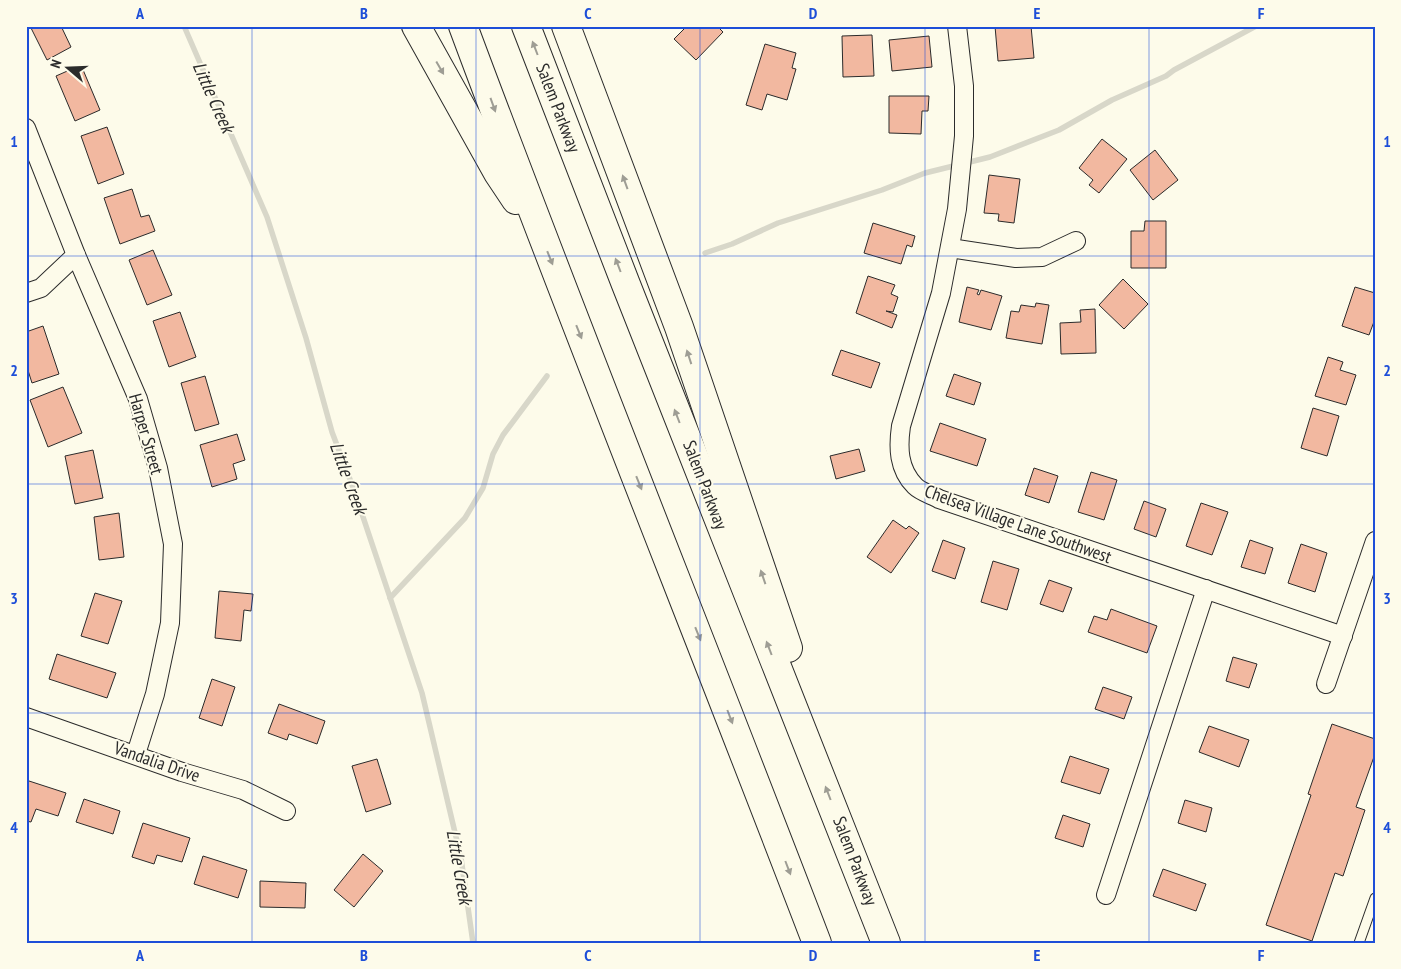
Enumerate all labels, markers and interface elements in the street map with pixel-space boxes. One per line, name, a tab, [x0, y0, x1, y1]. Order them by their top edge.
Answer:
text: A	[135, 3, 145, 23]
text: B	[360, 3, 368, 23]
text: C	[584, 3, 592, 23]
text: D	[809, 3, 818, 23]
text: E	[1034, 3, 1041, 23]
text: F	[1258, 3, 1265, 23]
one-way arrow	[531, 40, 538, 55]
north arrow	[42, 42, 92, 92]
text: N	[46, 57, 65, 70]
water label: Little Creek	[188, 58, 241, 139]
street label: Salem Parkway	[531, 60, 586, 156]
one-way arrow	[436, 62, 445, 75]
one-way arrow	[489, 98, 497, 112]
text: 1	[10, 131, 18, 151]
text: 1	[1383, 131, 1391, 151]
one-way arrow	[621, 174, 628, 189]
one-way arrow	[546, 251, 554, 266]
one-way arrow	[614, 257, 621, 272]
one-way arrow	[575, 325, 583, 340]
one-way arrow	[684, 349, 692, 364]
text: 2	[10, 360, 18, 380]
text: 2	[1383, 360, 1391, 380]
street label: Harper Street	[124, 391, 169, 477]
one-way arrow	[673, 409, 681, 423]
street label: Salem Parkway	[678, 437, 733, 533]
water label: Little Creek	[325, 438, 374, 520]
one-way arrow	[635, 476, 643, 490]
street label: Chelsea Village Lane Southwest	[921, 479, 1115, 568]
one-way arrow	[759, 570, 766, 585]
text: 3	[10, 588, 18, 608]
text: 3	[1383, 588, 1391, 608]
one-way arrow	[694, 627, 702, 642]
one-way arrow	[765, 641, 772, 656]
one-way arrow	[726, 710, 734, 725]
street label: Vandalia Drive	[110, 736, 203, 787]
one-way arrow	[824, 785, 832, 800]
street label: Salem Parkway	[828, 813, 883, 909]
text: 4	[10, 817, 18, 837]
text: 4	[1383, 817, 1391, 837]
water label: Little Creek	[442, 828, 479, 909]
one-way arrow	[785, 861, 792, 876]
text: A	[135, 945, 145, 965]
text: B	[360, 945, 368, 965]
text: C	[584, 945, 592, 965]
text: D	[809, 945, 818, 965]
text: E	[1034, 945, 1041, 965]
text: F	[1258, 945, 1265, 965]

